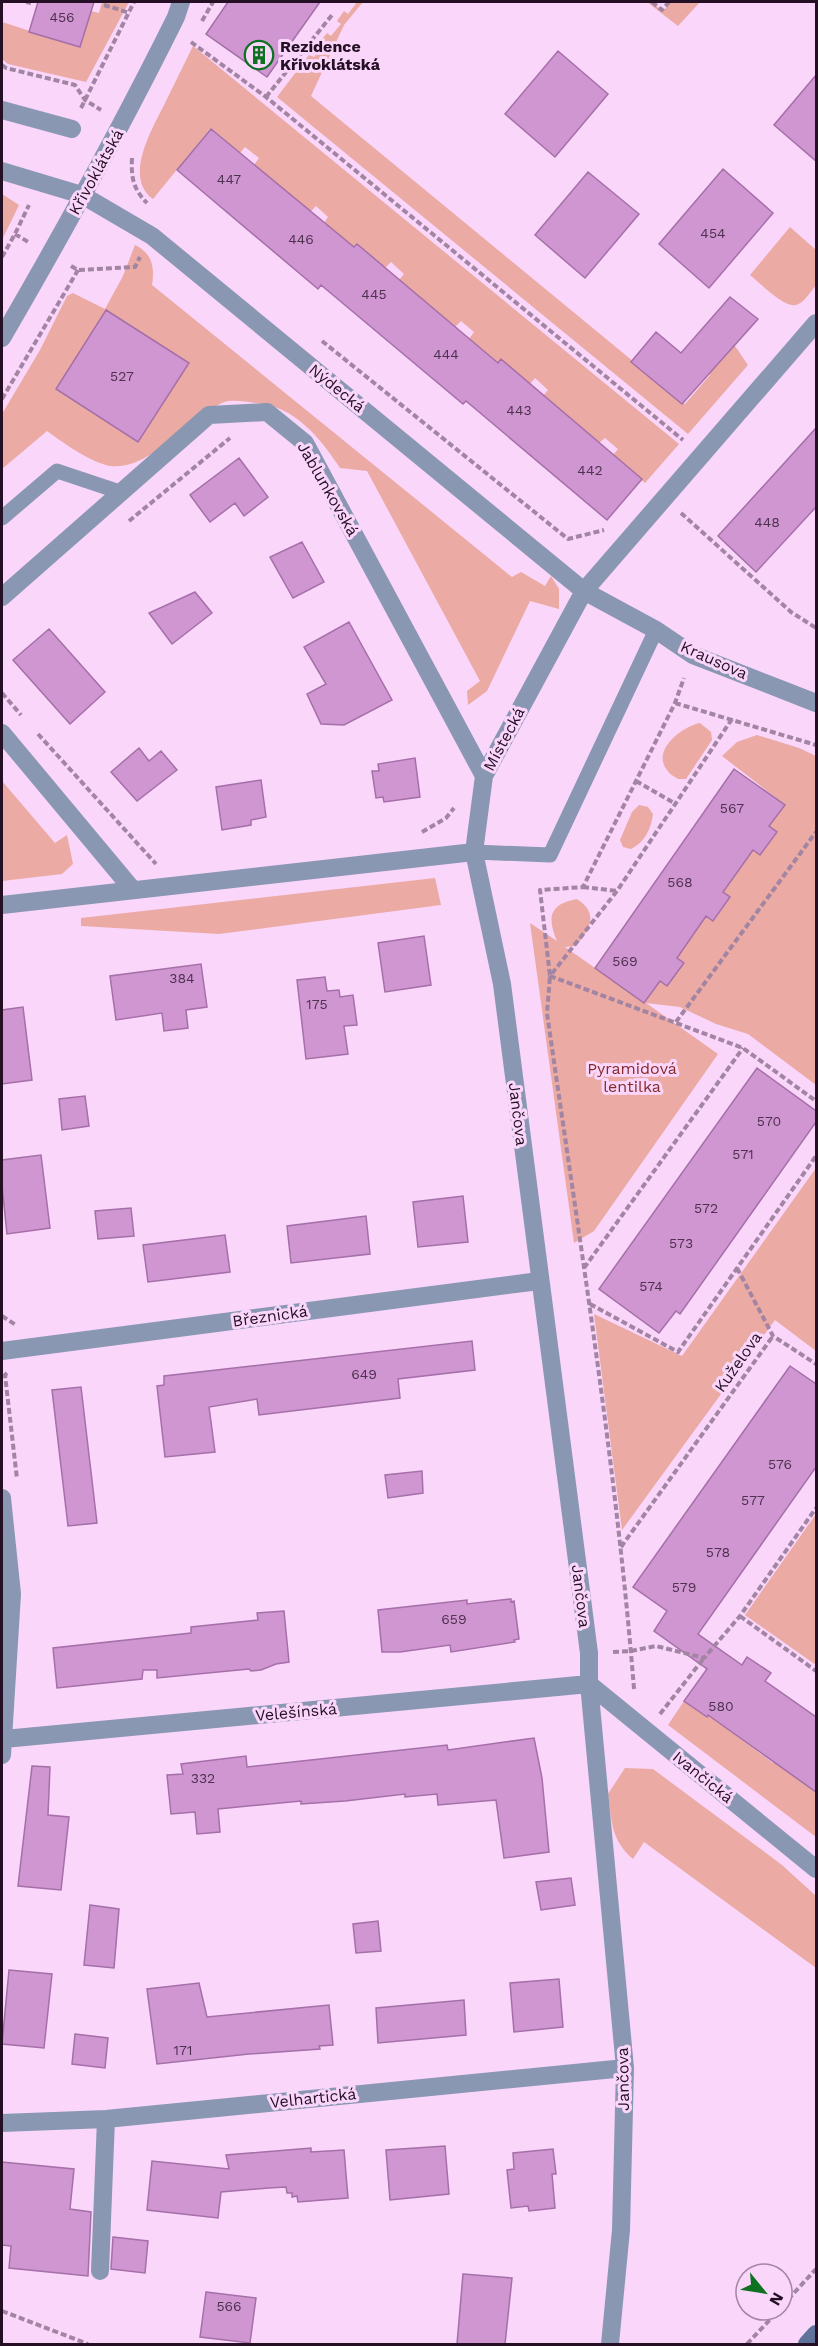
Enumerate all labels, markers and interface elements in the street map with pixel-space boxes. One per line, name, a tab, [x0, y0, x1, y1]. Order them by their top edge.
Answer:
house number: 456	[49, 9, 75, 25]
place label: Rezidence Křivoklátská	[280, 37, 381, 74]
building icon: Rezidence Křivoklátská	[243, 39, 275, 71]
street label: Křivoklátská	[65, 126, 127, 218]
house number: 447	[217, 171, 241, 187]
house number: 454	[700, 225, 726, 241]
house number: 446	[288, 231, 314, 247]
house number: 445	[361, 286, 387, 302]
house number: 444	[433, 346, 459, 362]
street label: Nýdecká	[305, 360, 369, 416]
house number: 527	[110, 368, 134, 384]
house number: 443	[506, 402, 532, 418]
street label: Jablunkovská	[293, 439, 363, 539]
house number: 442	[577, 462, 603, 478]
house number: 448	[754, 514, 780, 530]
street label: Krausova	[678, 637, 750, 683]
street label: Místecká	[479, 704, 529, 774]
house number: 567	[720, 800, 744, 816]
house number: 568	[667, 874, 693, 890]
house number: 569	[612, 953, 638, 969]
house number: 384	[169, 970, 195, 986]
house number: 175	[306, 996, 328, 1012]
park label: Pyramidová lentilka	[587, 1059, 677, 1096]
street label: Jančova	[505, 1081, 531, 1147]
house number: 570	[757, 1113, 781, 1129]
house number: 571	[732, 1146, 754, 1162]
house number: 572	[694, 1200, 718, 1216]
house number: 573	[669, 1235, 693, 1251]
house number: 574	[639, 1278, 663, 1294]
street label: Březnická	[231, 1301, 309, 1331]
street label: Kuželova	[710, 1328, 766, 1396]
house number: 649	[351, 1366, 377, 1382]
house number: 576	[768, 1456, 792, 1472]
house number: 577	[741, 1492, 765, 1508]
house number: 578	[706, 1544, 730, 1560]
street label: Jančova	[568, 1563, 594, 1629]
house number: 579	[672, 1579, 696, 1595]
house number: 659	[441, 1611, 467, 1627]
house number: 580	[708, 1698, 734, 1714]
street label: Velešínská	[254, 1699, 338, 1725]
street label: Ivančická	[669, 1747, 737, 1807]
house number: 332	[191, 1770, 215, 1786]
house number: 171	[174, 2042, 192, 2058]
street label: Jančova	[613, 2047, 633, 2111]
street label: Velhartická	[269, 2084, 357, 2112]
north arrow	[734, 2262, 794, 2322]
text: N	[765, 2289, 788, 2309]
house number: 566	[216, 2298, 242, 2314]

